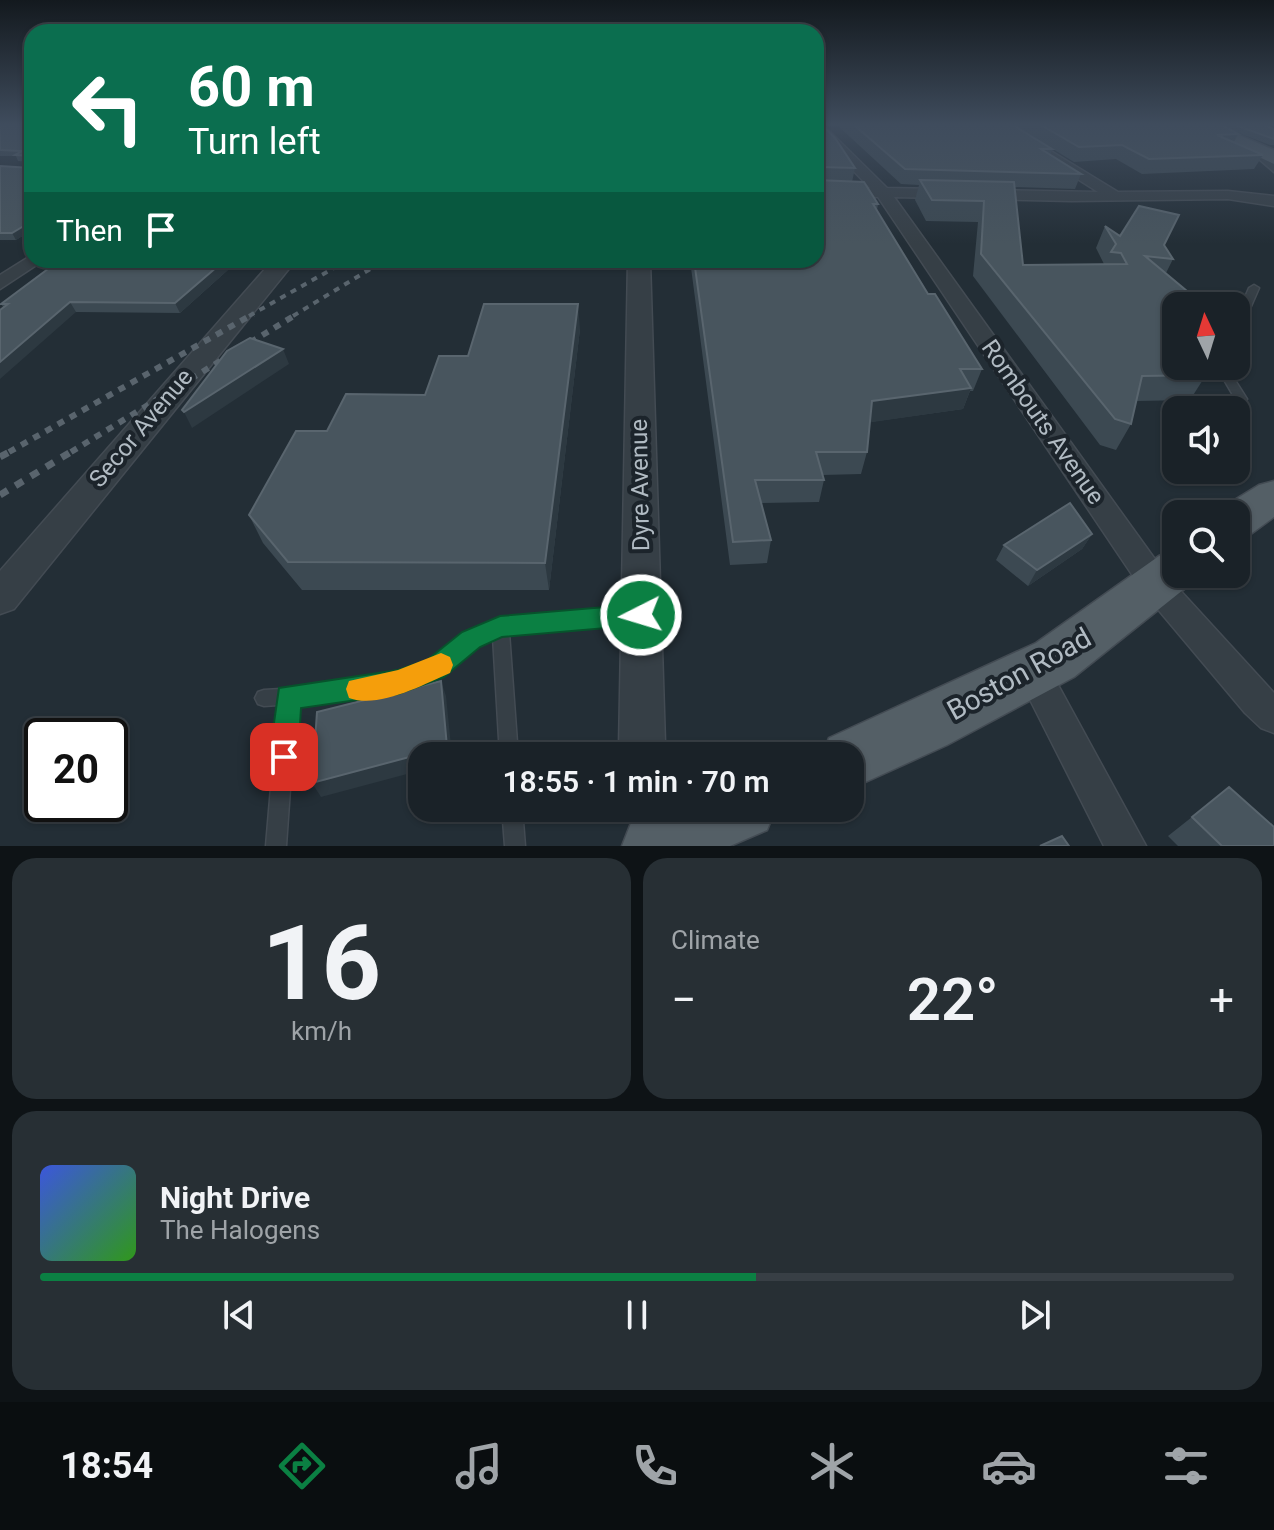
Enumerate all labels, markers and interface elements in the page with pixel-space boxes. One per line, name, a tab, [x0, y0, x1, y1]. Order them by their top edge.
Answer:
text: 60 m	[188, 54, 315, 120]
icon: left	[56, 56, 160, 160]
text: Turn left	[188, 121, 321, 163]
icon: arrive	[139, 208, 183, 252]
text: Then	[56, 213, 123, 248]
north arrow	[1162, 292, 1250, 380]
map controls	[1162, 292, 1250, 588]
street label: Rombouts Avenue	[976, 334, 1110, 510]
street label: Secor Avenue	[83, 363, 199, 493]
button: sound	[1162, 396, 1250, 484]
street label: Dyre Avenue	[625, 419, 655, 551]
button: search	[1162, 500, 1250, 588]
position arrow	[599, 573, 683, 657]
street label: Boston Road	[941, 621, 1097, 727]
speed limit sign: 20	[24, 718, 128, 822]
pin	[250, 723, 318, 791]
icon: arrive	[262, 735, 306, 779]
text: 18:55 · 1 min · 70 m	[502, 764, 770, 799]
text: 16	[262, 903, 381, 1024]
text: Climate	[671, 925, 760, 955]
text: 22°	[907, 964, 998, 1035]
text: −	[671, 974, 696, 1026]
text: +	[1209, 974, 1234, 1026]
text: km/h	[291, 1016, 352, 1046]
text: Night Drive	[160, 1180, 310, 1215]
text: The Halogens	[160, 1215, 320, 1245]
icon: previous	[217, 1293, 261, 1337]
icon: pause	[615, 1293, 659, 1337]
icon: next	[1013, 1293, 1057, 1337]
icon: directions	[274, 1438, 330, 1494]
icon: music	[451, 1438, 507, 1494]
icon: phone	[627, 1438, 683, 1494]
icon: climate	[804, 1438, 860, 1494]
icon: car	[981, 1438, 1037, 1494]
icon: filters	[1158, 1438, 1214, 1494]
text: 18:54	[60, 1445, 153, 1487]

